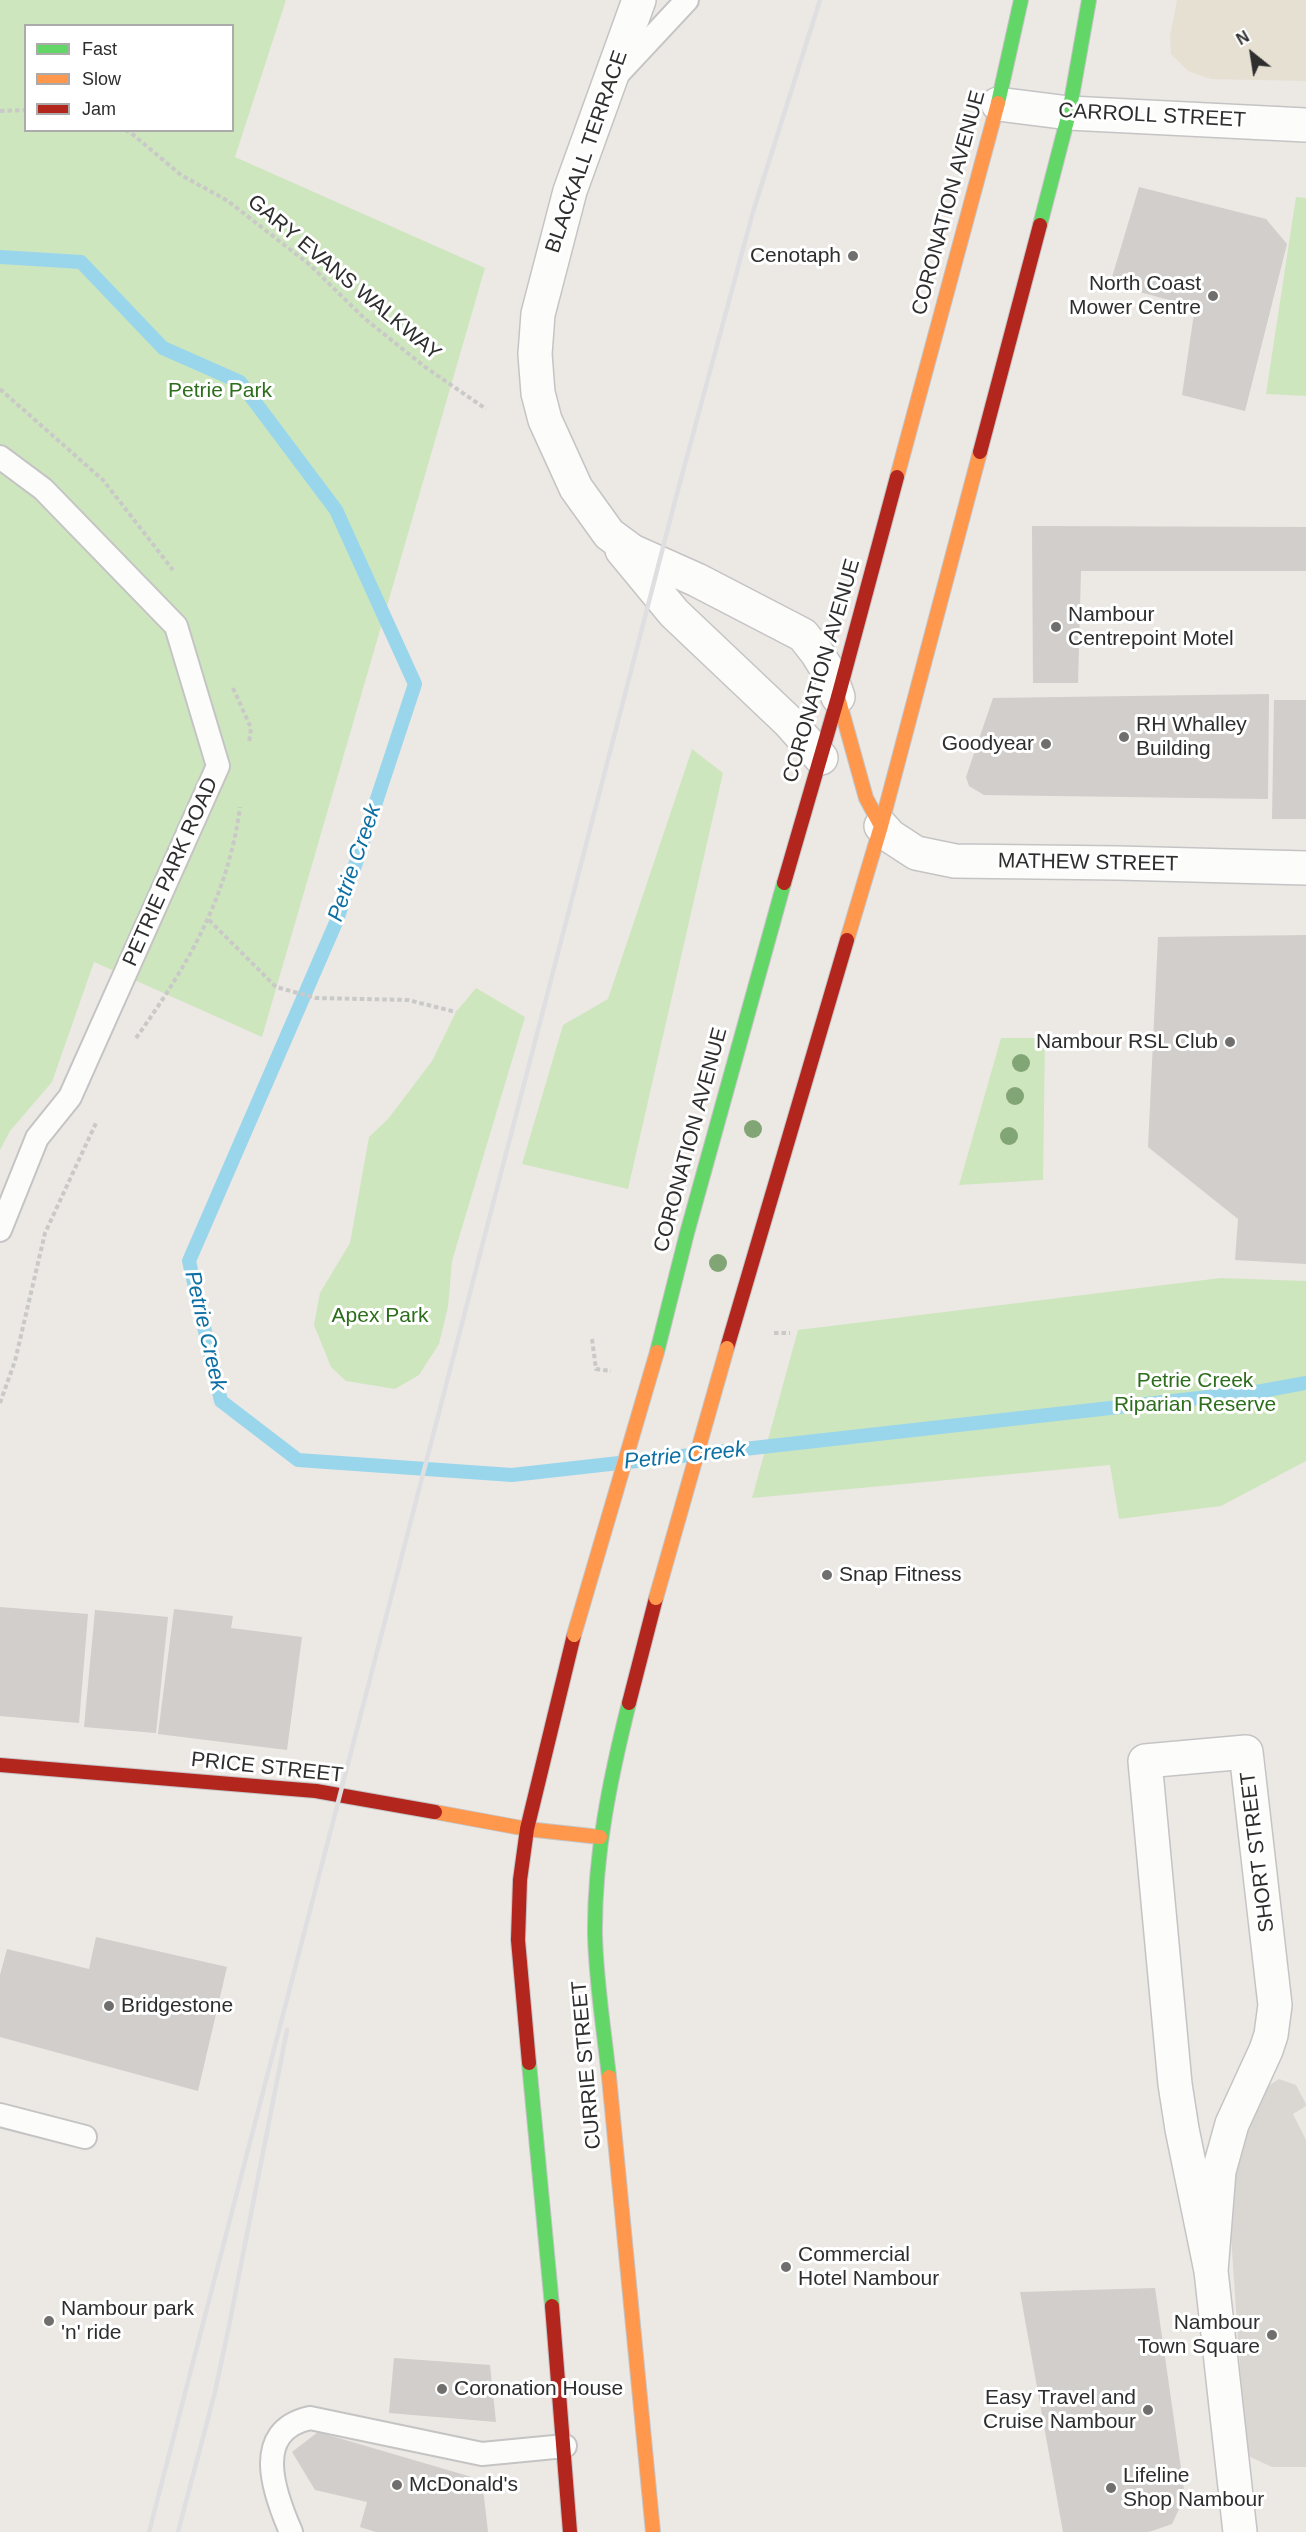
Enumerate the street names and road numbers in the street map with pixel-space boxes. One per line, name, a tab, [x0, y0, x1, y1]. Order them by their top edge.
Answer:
street label: BLACKALL TERRACE	[541, 47, 633, 257]
street label: CORONATION AVENUE	[907, 88, 991, 318]
street label: CARROLL STREET	[1058, 99, 1246, 133]
street label: GARY EVANS WALKWAY	[242, 190, 446, 366]
street label: CORONATION AVENUE	[778, 556, 866, 786]
street label: PETRIE PARK ROAD	[118, 774, 224, 970]
street label: MATHEW STREET	[998, 849, 1178, 877]
street label: CORONATION AVENUE	[649, 1025, 733, 1255]
street label: PRICE STREET	[190, 1747, 344, 1789]
street label: SHORT STREET	[1236, 1770, 1280, 1934]
street label: CURRIE STREET	[567, 1980, 607, 2150]

